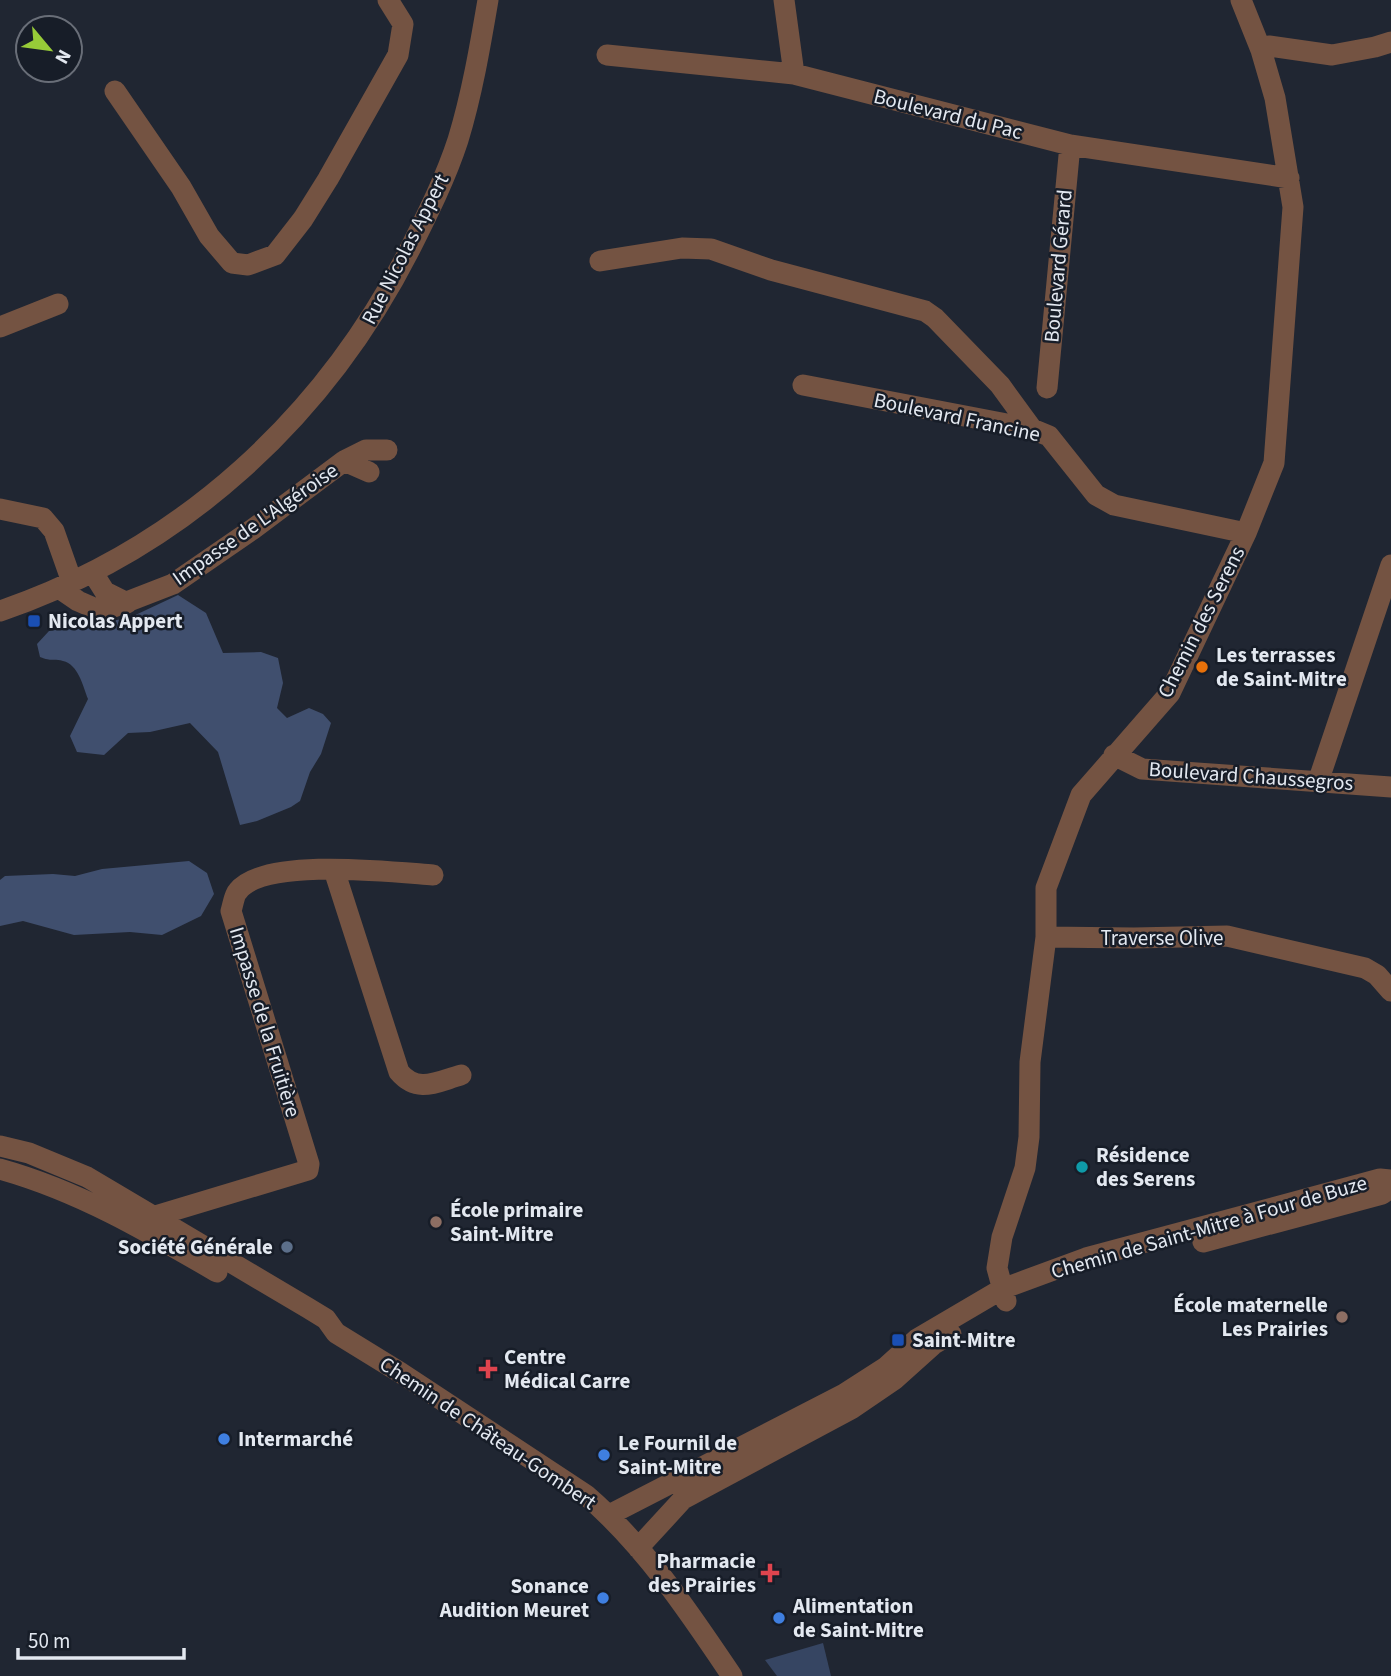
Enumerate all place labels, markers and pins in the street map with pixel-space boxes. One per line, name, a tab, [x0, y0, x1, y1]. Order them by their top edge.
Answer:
place label: Nicolas Appert	[48, 606, 183, 636]
marker: Nicolas Appert	[26, 613, 42, 629]
place label: Les terrasses de Saint-Mitre	[1216, 640, 1347, 694]
marker: Les terrasses de Saint-Mitre	[1194, 659, 1210, 675]
place label: Résidence des Serens	[1096, 1140, 1195, 1194]
marker: Résidence des Serens	[1074, 1159, 1090, 1175]
place label: École primaire Saint-Mitre	[450, 1195, 583, 1249]
marker: École primaire Saint-Mitre	[428, 1214, 444, 1230]
place label: Société Générale	[118, 1232, 273, 1262]
marker: Société Générale	[279, 1239, 295, 1255]
place label: École maternelle Les Prairies	[1173, 1290, 1328, 1344]
marker: École maternelle Les Prairies	[1334, 1309, 1350, 1325]
place label: Saint-Mitre	[912, 1325, 1016, 1355]
marker: Saint-Mitre	[890, 1332, 906, 1348]
place label: Centre Médical Carre	[504, 1342, 630, 1396]
marker: Centre Médical Carre	[478, 1359, 498, 1379]
place label: Intermarché	[238, 1424, 353, 1454]
place label: Le Fournil de Saint-Mitre	[618, 1428, 737, 1482]
marker: Intermarché	[216, 1431, 232, 1447]
marker: Le Fournil de Saint-Mitre	[596, 1447, 612, 1463]
place label: Pharmacie des Prairies	[648, 1546, 756, 1600]
marker: Pharmacie des Prairies	[762, 1565, 778, 1581]
place label: Sonance Audition Meuret	[439, 1571, 589, 1625]
marker: Sonance Audition Meuret	[595, 1590, 611, 1606]
place label: Alimentation de Saint-Mitre	[792, 1591, 924, 1645]
marker: Alimentation de Saint-Mitre	[771, 1610, 787, 1626]

